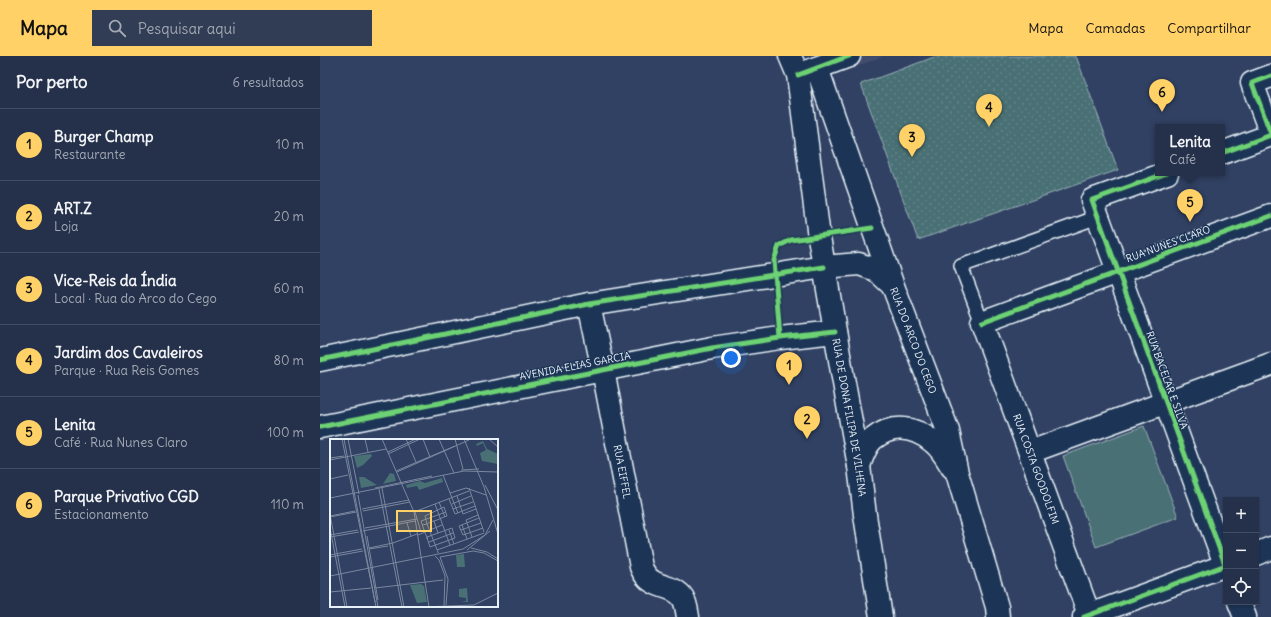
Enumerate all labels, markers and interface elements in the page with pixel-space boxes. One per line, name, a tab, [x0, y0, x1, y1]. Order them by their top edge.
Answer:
search box	[92, 10, 372, 46]
text: Mapa	[20, 16, 68, 40]
icon: search	[106, 17, 128, 39]
text: Pesquisar aqui	[138, 19, 236, 38]
text: Mapa	[1028, 19, 1063, 37]
text: Camadas	[1085, 19, 1145, 37]
text: Compartilhar	[1167, 19, 1251, 37]
text: Por perto	[16, 71, 87, 93]
text: 6 resultados	[232, 74, 304, 91]
pin: 6	[1149, 79, 1175, 112]
pin: 4	[976, 94, 1002, 127]
pin: 3	[899, 124, 925, 157]
popup	[1155, 124, 1225, 176]
text: Burger Champ	[54, 127, 153, 146]
text: Lenita	[1169, 132, 1211, 151]
text: 1	[26, 136, 32, 153]
text: 10 m	[276, 136, 304, 153]
text: Restaurante	[54, 146, 126, 163]
text: Café	[1169, 151, 1196, 168]
pin: 5	[1177, 189, 1203, 222]
text: ART.Z	[54, 199, 92, 218]
text: 2	[25, 208, 33, 225]
text: 20 m	[274, 208, 304, 225]
text: Loja	[54, 218, 79, 235]
street label: RUA NUNES CLARO	[1124, 223, 1212, 265]
text: Vice-Reis da Índia	[54, 271, 177, 290]
text: 3	[25, 280, 33, 297]
text: 60 m	[273, 280, 304, 297]
street label: RUA DO ARCO DO CEGO	[888, 285, 940, 396]
text: Local · Rua do Arco do Cego	[54, 290, 217, 307]
street label: RUA BACELAR E SILVA	[1143, 329, 1191, 431]
street label: RUA DE DONA FILIPA DE VILHENA	[830, 337, 869, 498]
text: Jardim dos Cavaleiros	[54, 343, 203, 362]
your location	[721, 348, 741, 368]
street label: AVENIDA ELIAS GARCIA	[518, 349, 632, 383]
text: 4	[25, 352, 33, 369]
text: 80 m	[273, 352, 304, 369]
pin: 1	[776, 352, 802, 385]
text: Parque · Rua Reis Gomes	[54, 362, 199, 379]
pin: 2	[794, 406, 820, 439]
street label: RUA COSTA GOODOLFIM	[1010, 412, 1062, 526]
text: Lenita	[54, 415, 95, 434]
text: 5	[25, 424, 33, 441]
text: 100 m	[267, 424, 304, 441]
text: Café · Rua Nunes Claro	[54, 434, 188, 451]
inset map	[330, 439, 498, 607]
street label: RUA EIFFEL	[611, 443, 634, 500]
text: Parque Privativo CGD	[54, 487, 199, 506]
text: 6	[25, 496, 33, 513]
text: 110 m	[271, 496, 304, 513]
map controls	[1223, 497, 1259, 605]
button: +	[1223, 497, 1259, 533]
text: Estacionamento	[54, 506, 149, 523]
button: −	[1223, 533, 1259, 569]
button: locate	[1223, 569, 1259, 605]

